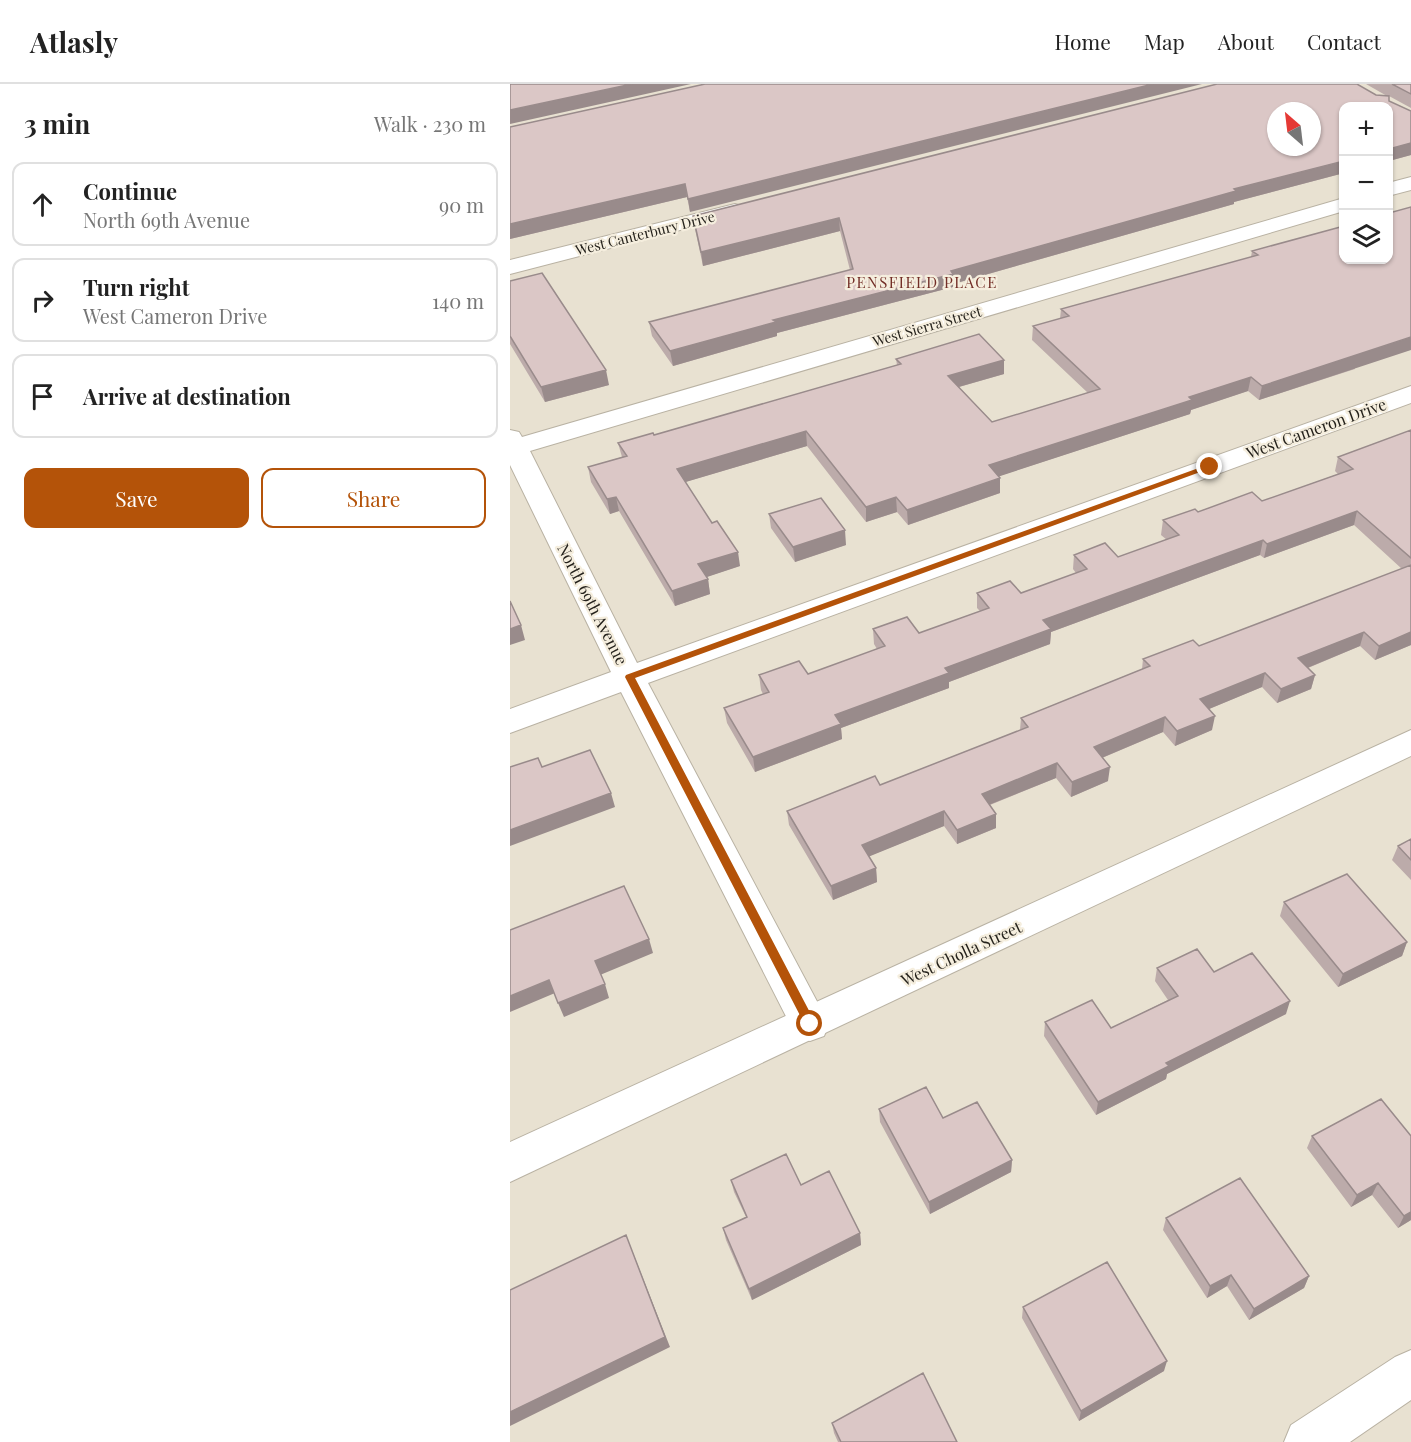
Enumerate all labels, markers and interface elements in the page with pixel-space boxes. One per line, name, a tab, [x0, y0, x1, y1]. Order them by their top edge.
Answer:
text: Atlasly	[30, 23, 118, 60]
text: Home	[1055, 27, 1111, 55]
text: Map	[1144, 27, 1185, 55]
text: About	[1218, 27, 1274, 55]
text: Contact	[1307, 27, 1381, 55]
north arrow	[1267, 102, 1321, 156]
map controls	[1339, 102, 1393, 264]
button: +	[1339, 102, 1393, 156]
text: 3 min	[24, 106, 90, 141]
text: Walk · 230 m	[374, 110, 486, 137]
button: −	[1339, 156, 1393, 210]
text: Continue	[83, 176, 177, 206]
icon: ahead	[26, 188, 59, 221]
text: 90 m	[439, 191, 484, 218]
text: North 69th Avenue	[83, 206, 250, 233]
street label: West Canterbury Drive	[572, 206, 717, 260]
button: layers	[1339, 210, 1393, 264]
text: Turn right	[83, 272, 189, 302]
district label: PENSFIELD PLACE	[846, 272, 998, 292]
icon: right	[26, 284, 59, 317]
text: 140 m	[432, 287, 484, 314]
street label: West Sierra Street	[869, 301, 985, 351]
text: West Cameron Drive	[83, 302, 267, 329]
icon: arrive	[26, 380, 59, 413]
text: Arrive at destination	[83, 381, 291, 411]
street label: West Cameron Drive	[1242, 393, 1389, 463]
route end	[1196, 453, 1222, 479]
button: Save	[24, 468, 249, 528]
button: Share	[261, 468, 486, 528]
street label: North 69th Avenue	[553, 540, 633, 668]
street label: West Cholla Street	[896, 916, 1025, 991]
route start	[796, 1010, 822, 1036]

